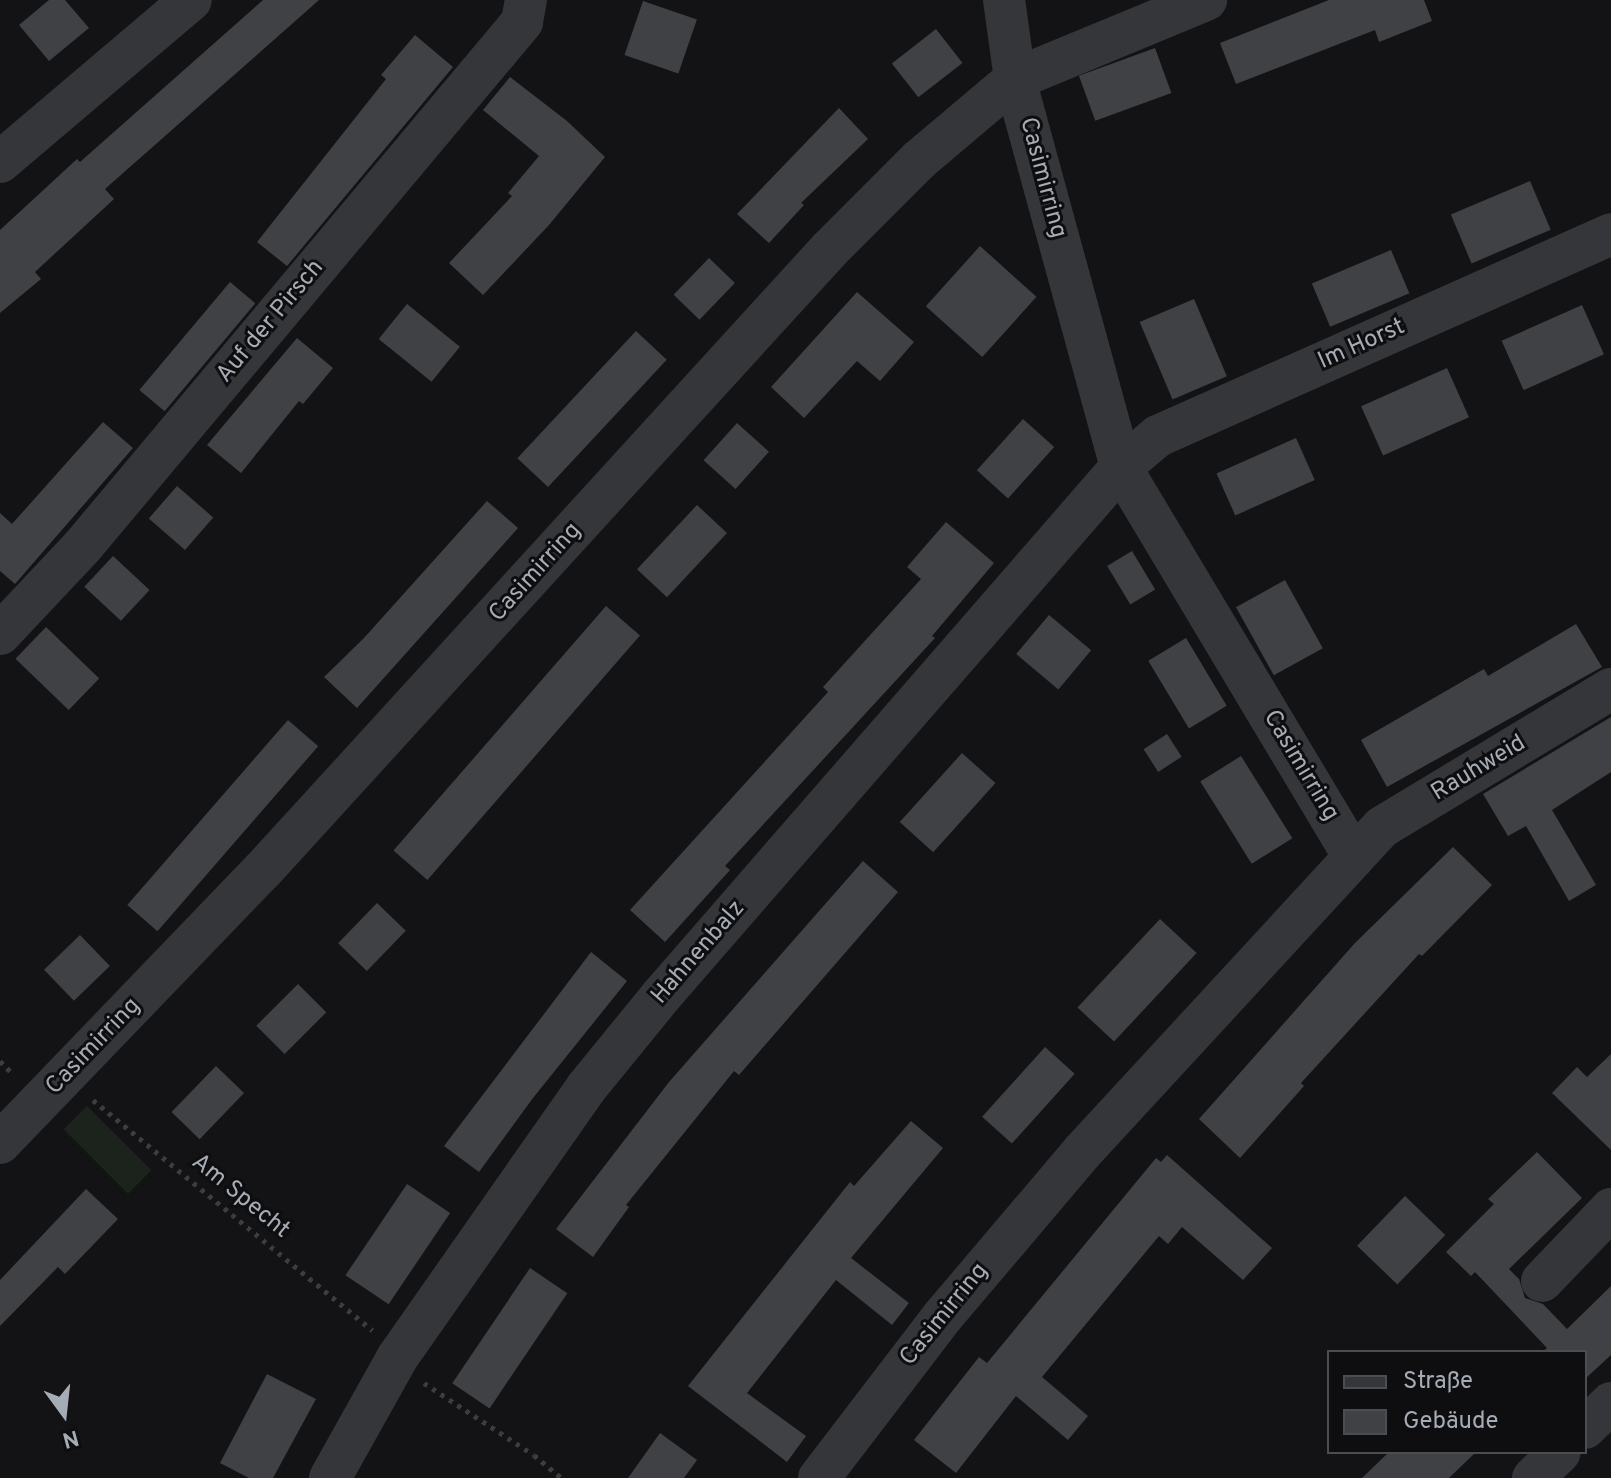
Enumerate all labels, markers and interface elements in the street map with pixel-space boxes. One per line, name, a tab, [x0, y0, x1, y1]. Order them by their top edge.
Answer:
street label: Casimirring	[1012, 114, 1072, 242]
street label: Auf der Pirsch	[211, 255, 331, 389]
street label: Im Horst	[1314, 313, 1410, 377]
street label: Casimirring	[484, 517, 588, 629]
street label: Casimirring	[1256, 706, 1344, 826]
street label: Rauhweid	[1427, 730, 1531, 808]
street label: Hahnenbalz	[646, 895, 752, 1011]
street label: Casimirring	[41, 992, 147, 1102]
street label: Am Specht	[185, 1149, 295, 1245]
street label: Casimirring	[895, 1258, 995, 1372]
legend	[1327, 1350, 1587, 1454]
text: Straße	[1403, 1367, 1473, 1397]
north arrow	[24, 1374, 104, 1454]
text: Gebäude	[1403, 1407, 1498, 1437]
text: N	[59, 1423, 81, 1453]

